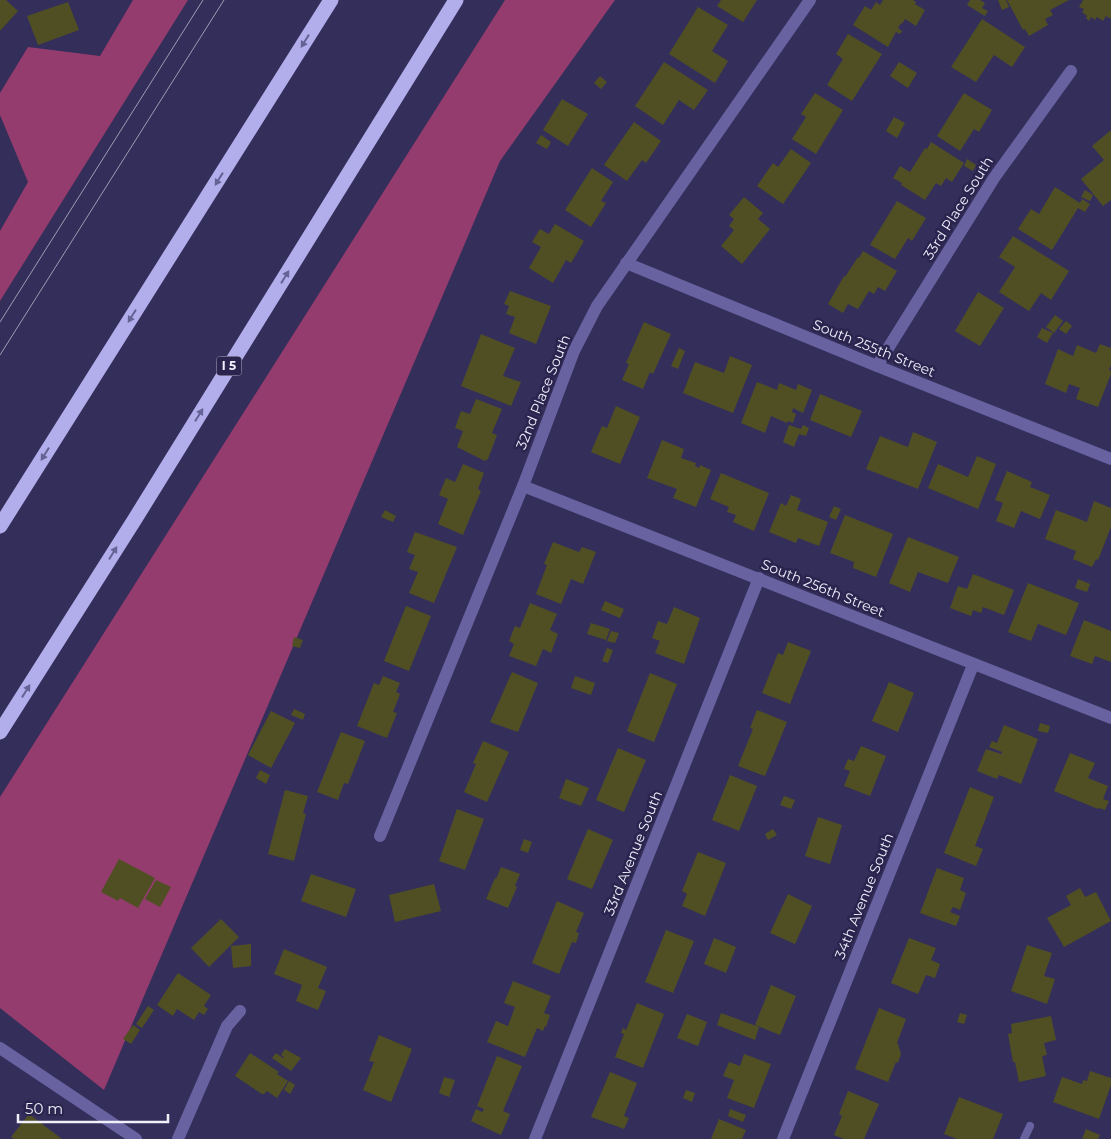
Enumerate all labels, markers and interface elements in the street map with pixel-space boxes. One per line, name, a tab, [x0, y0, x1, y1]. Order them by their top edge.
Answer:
one-way arrow	[301, 35, 310, 48]
street label: 33rd Place South	[919, 153, 997, 263]
one-way arrow	[214, 172, 223, 185]
one-way arrow	[280, 271, 289, 284]
one-way arrow	[127, 310, 137, 323]
street label: South 255th Street	[810, 315, 938, 381]
street label: 32nd Place South	[512, 332, 574, 452]
road number: I 5	[216, 356, 242, 376]
one-way arrow	[194, 409, 204, 422]
one-way arrow	[41, 447, 50, 460]
one-way arrow	[108, 547, 118, 560]
street label: South 256th Street	[759, 555, 887, 621]
one-way arrow	[21, 684, 31, 697]
street label: 33rd Avenue South	[600, 788, 666, 918]
street label: 34th Avenue South	[830, 830, 898, 962]
scale bar	[18, 1092, 168, 1124]
text: 50 m	[25, 1099, 63, 1118]

